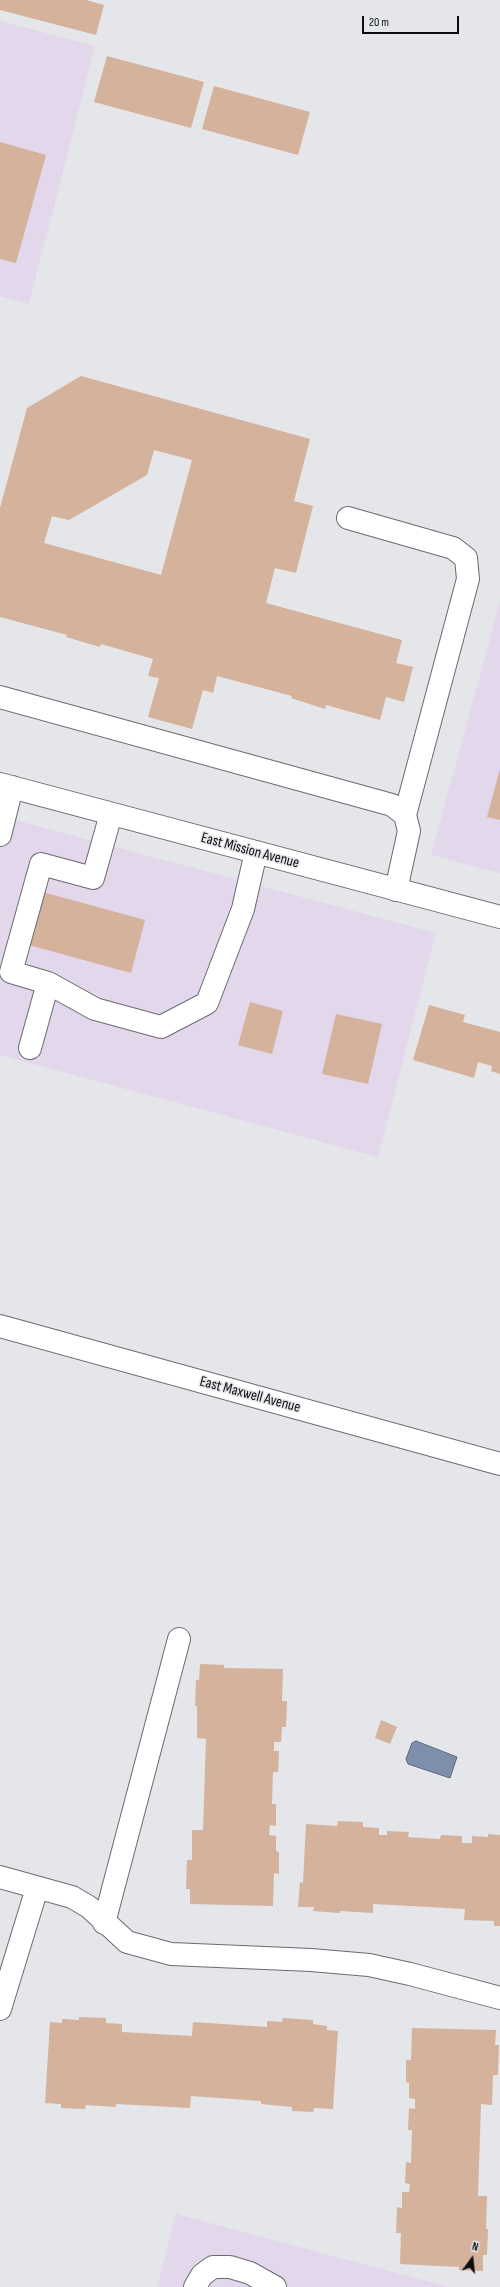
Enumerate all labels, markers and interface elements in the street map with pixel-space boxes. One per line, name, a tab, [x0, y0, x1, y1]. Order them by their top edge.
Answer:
scale bar	[364, 8, 461, 34]
text: 20 m	[369, 15, 389, 30]
street label: East Mission Avenue	[199, 829, 301, 873]
street label: East Maxwell Avenue	[198, 1373, 302, 1417]
north arrow	[452, 2239, 492, 2279]
text: N	[471, 2240, 480, 2254]

